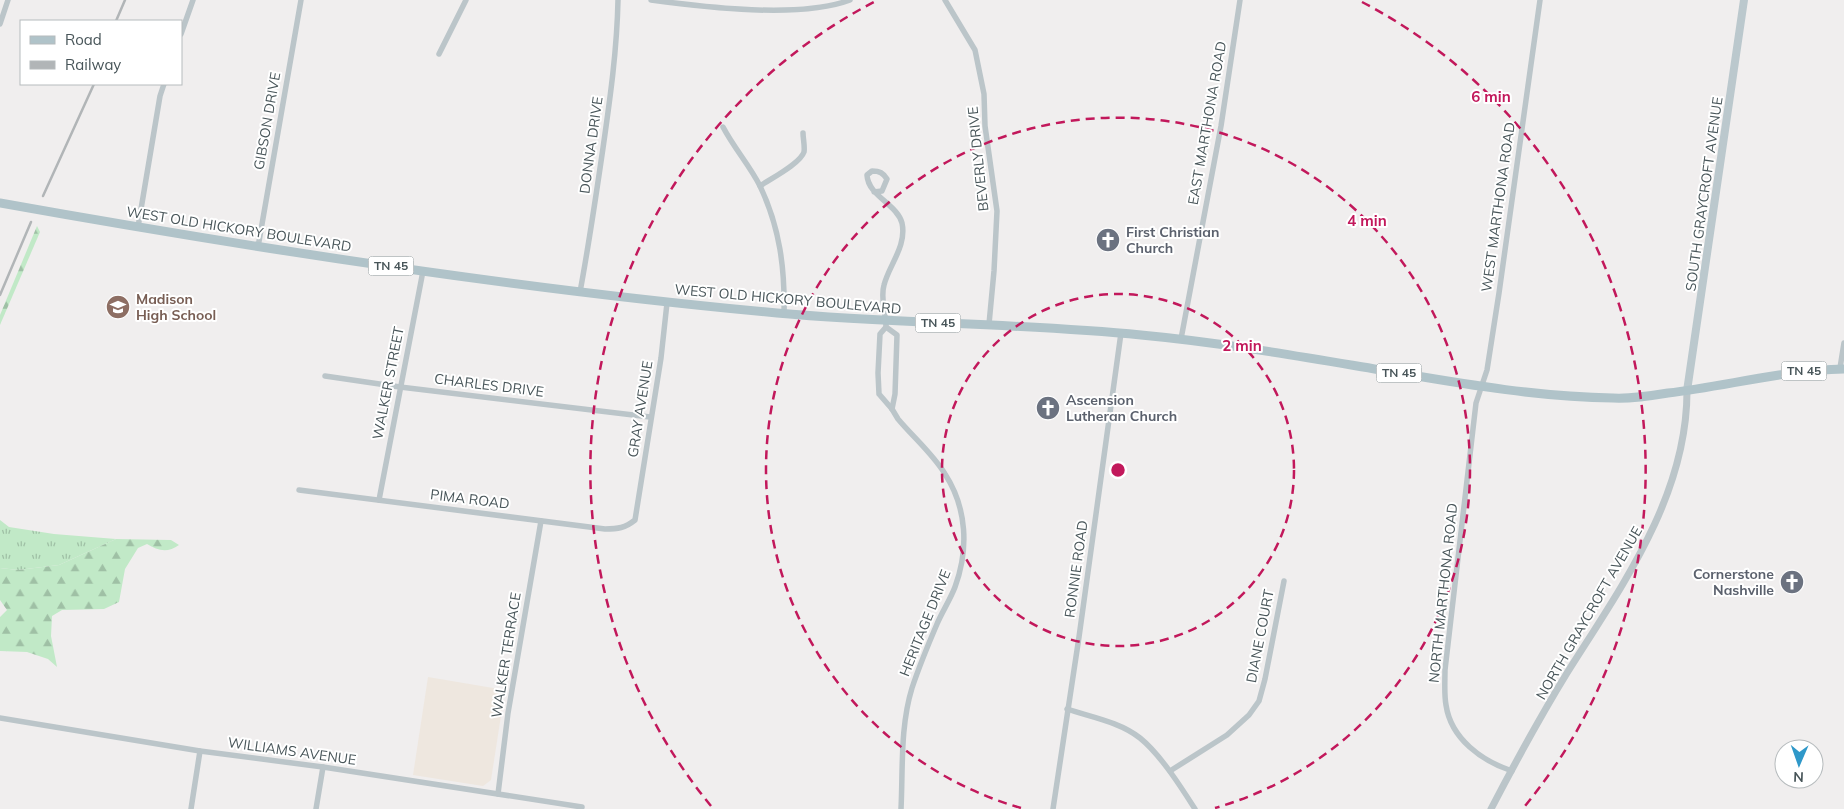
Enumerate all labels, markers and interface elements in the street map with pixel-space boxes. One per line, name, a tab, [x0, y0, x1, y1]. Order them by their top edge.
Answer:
legend	[20, 20, 182, 85]
text: Road	[65, 30, 102, 49]
street label: EAST MARTHONA ROAD	[1184, 40, 1230, 206]
text: Railway	[65, 55, 121, 74]
street label: GIBSON DRIVE	[250, 71, 284, 171]
text: 6 min	[1471, 87, 1511, 106]
street label: DONNA DRIVE	[575, 95, 607, 195]
street label: SOUTH GRAYCROFT AVENUE	[1681, 96, 1727, 292]
street label: BEVERLY DRIVE	[964, 106, 992, 212]
street label: WEST MARTHONA ROAD	[1477, 121, 1519, 293]
street label: WEST OLD HICKORY BOULEVARD	[125, 202, 353, 256]
text: 4 min	[1347, 211, 1387, 230]
place label: First Christian Church	[1126, 223, 1219, 257]
church icon: First Christian Church	[1095, 227, 1121, 253]
road number: TN 45	[368, 256, 414, 276]
street label: WEST OLD HICKORY BOULEVARD	[674, 280, 902, 318]
place label: Madison High School	[136, 290, 216, 324]
school or university icon: Madison High School	[105, 294, 131, 320]
road number: TN 45	[916, 314, 960, 332]
street label: WALKER STREET	[368, 325, 408, 441]
text: 2 min	[1222, 336, 1262, 355]
street label: GRAY AVENUE	[623, 359, 657, 459]
road number: TN 45	[1782, 362, 1826, 381]
road number: TN 45	[1376, 363, 1422, 382]
street label: CHARLES DRIVE	[433, 369, 545, 401]
place label: Ascension Lutheran Church	[1066, 391, 1177, 425]
church icon: Ascension Lutheran Church	[1035, 395, 1061, 421]
centre of rings	[1109, 461, 1127, 479]
street label: PIMA ROAD	[429, 485, 511, 513]
street label: NORTH MARTHONA ROAD	[1425, 502, 1461, 684]
street label: RONNIE ROAD	[1060, 519, 1092, 619]
street label: NORTH GRAYCROFT AVENUE	[1532, 523, 1646, 703]
place label: Cornerstone Nashville	[1693, 565, 1774, 599]
street label: HERITAGE DRIVE	[895, 567, 955, 679]
church icon: Cornerstone Nashville	[1779, 569, 1805, 595]
street label: DIANE COURT	[1242, 587, 1278, 684]
street label: WALKER TERRACE	[487, 591, 525, 719]
street label: WILLIAMS AVENUE	[227, 733, 357, 769]
north arrow	[1774, 739, 1824, 789]
text: N	[1793, 768, 1804, 786]

